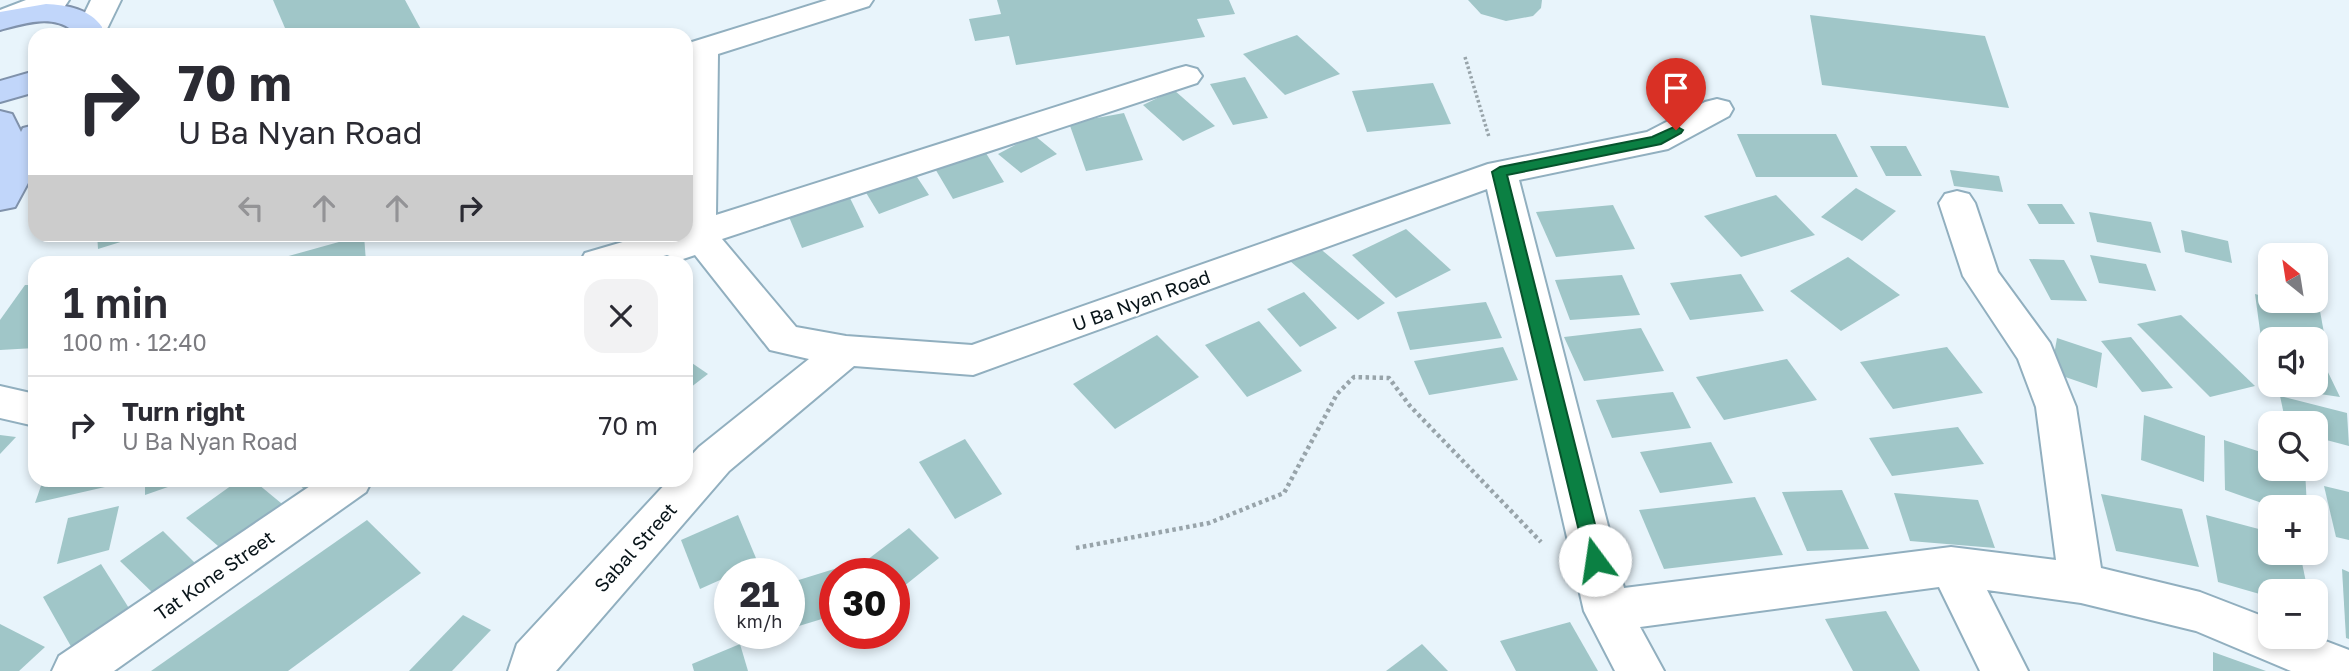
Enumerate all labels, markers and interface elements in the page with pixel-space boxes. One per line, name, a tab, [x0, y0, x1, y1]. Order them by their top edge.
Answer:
text: 70 m	[178, 53, 292, 112]
icon: right	[63, 56, 154, 147]
pin	[1646, 58, 1706, 130]
icon: arrive	[1657, 69, 1695, 107]
text: U Ba Nyan Road	[178, 113, 422, 151]
icon: left	[232, 189, 270, 227]
icon: ahead	[305, 189, 343, 227]
icon: ahead	[378, 189, 416, 227]
icon: right	[451, 189, 489, 227]
north arrow	[2258, 243, 2328, 313]
map controls	[2258, 243, 2328, 649]
street label: U Ba Nyan Road	[1069, 264, 1213, 336]
text: 1 min	[63, 277, 168, 327]
button: close	[584, 279, 658, 353]
button: sound	[2258, 327, 2328, 397]
text: 100 m · 12:40	[63, 328, 207, 356]
text: Turn right	[122, 396, 245, 427]
icon: right	[63, 406, 101, 444]
text: 70 m	[599, 410, 658, 441]
button: search	[2258, 411, 2328, 481]
text: U Ba Nyan Road	[122, 427, 298, 455]
button: +	[2258, 495, 2328, 565]
street label: Sabal Street	[589, 498, 681, 596]
position arrow	[1558, 523, 1632, 597]
street label: Tat Kone Street	[150, 525, 278, 625]
speed limit sign: 30	[819, 558, 910, 649]
text: 21	[740, 573, 779, 615]
button: −	[2258, 579, 2328, 649]
text: km/h	[737, 610, 782, 632]

